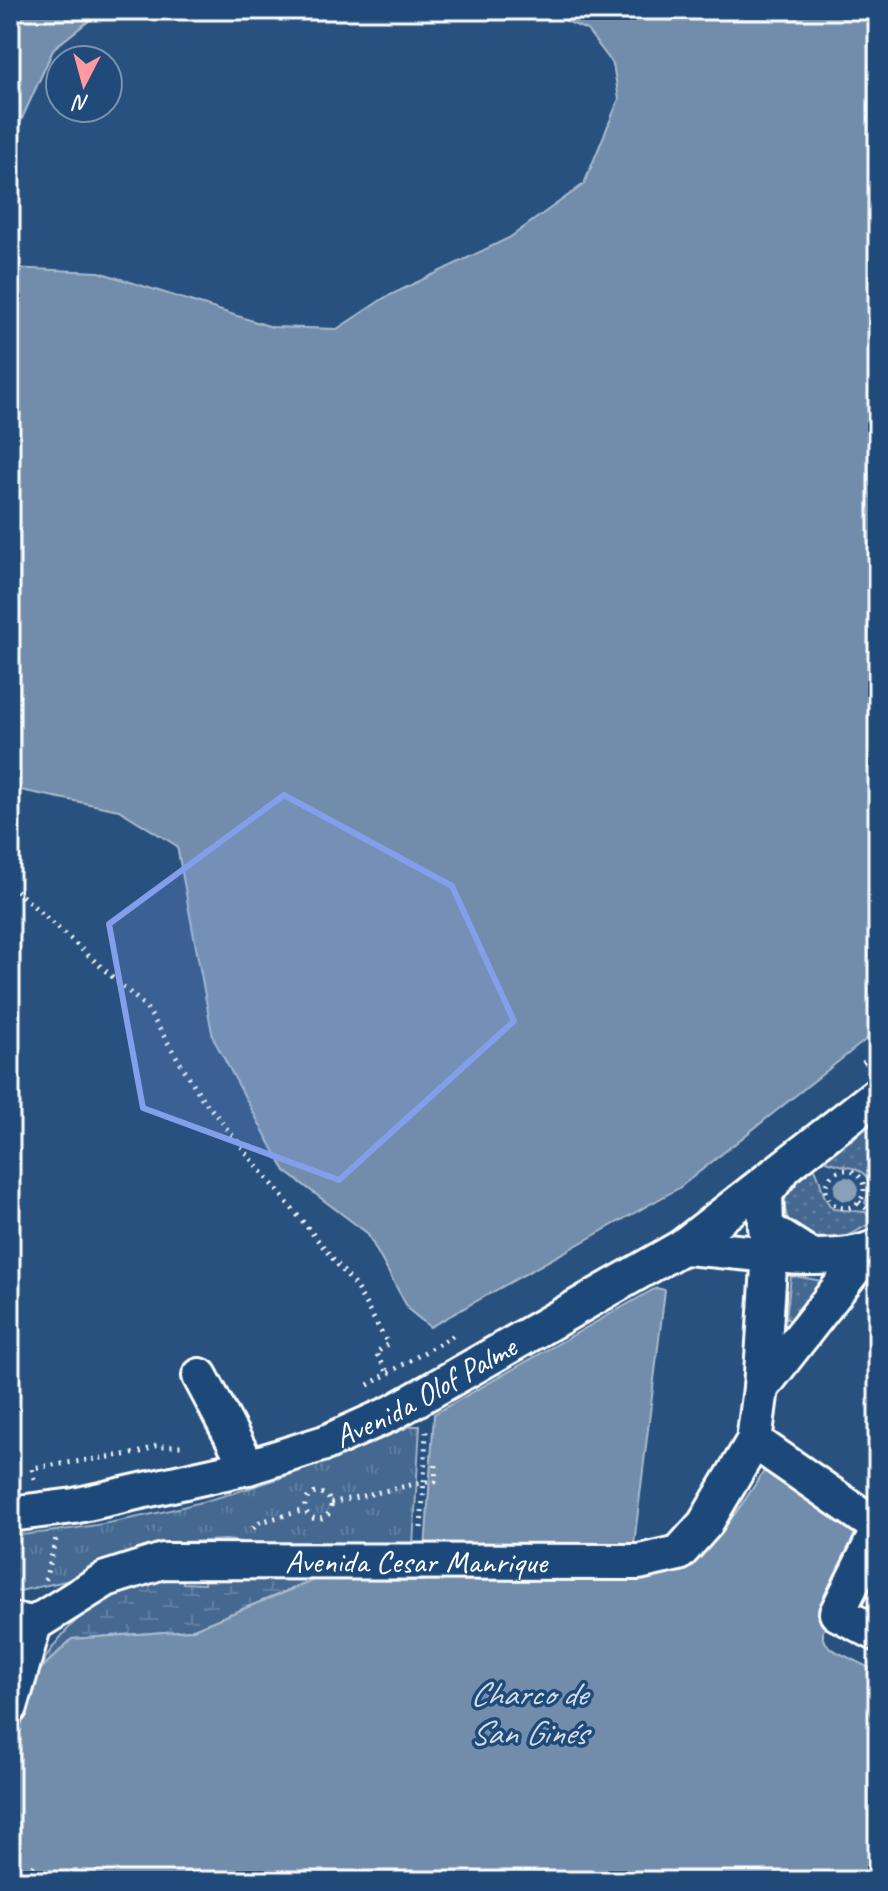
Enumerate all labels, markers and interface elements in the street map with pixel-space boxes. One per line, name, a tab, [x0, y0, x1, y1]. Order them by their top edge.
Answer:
north arrow	[44, 44, 124, 124]
text: N	[70, 88, 90, 118]
street label: Avenida Olof Palme	[328, 1325, 526, 1457]
street label: Avenida Cesar Manrique	[285, 1541, 550, 1582]
water label: Charco de San Ginés	[470, 1672, 592, 1754]

